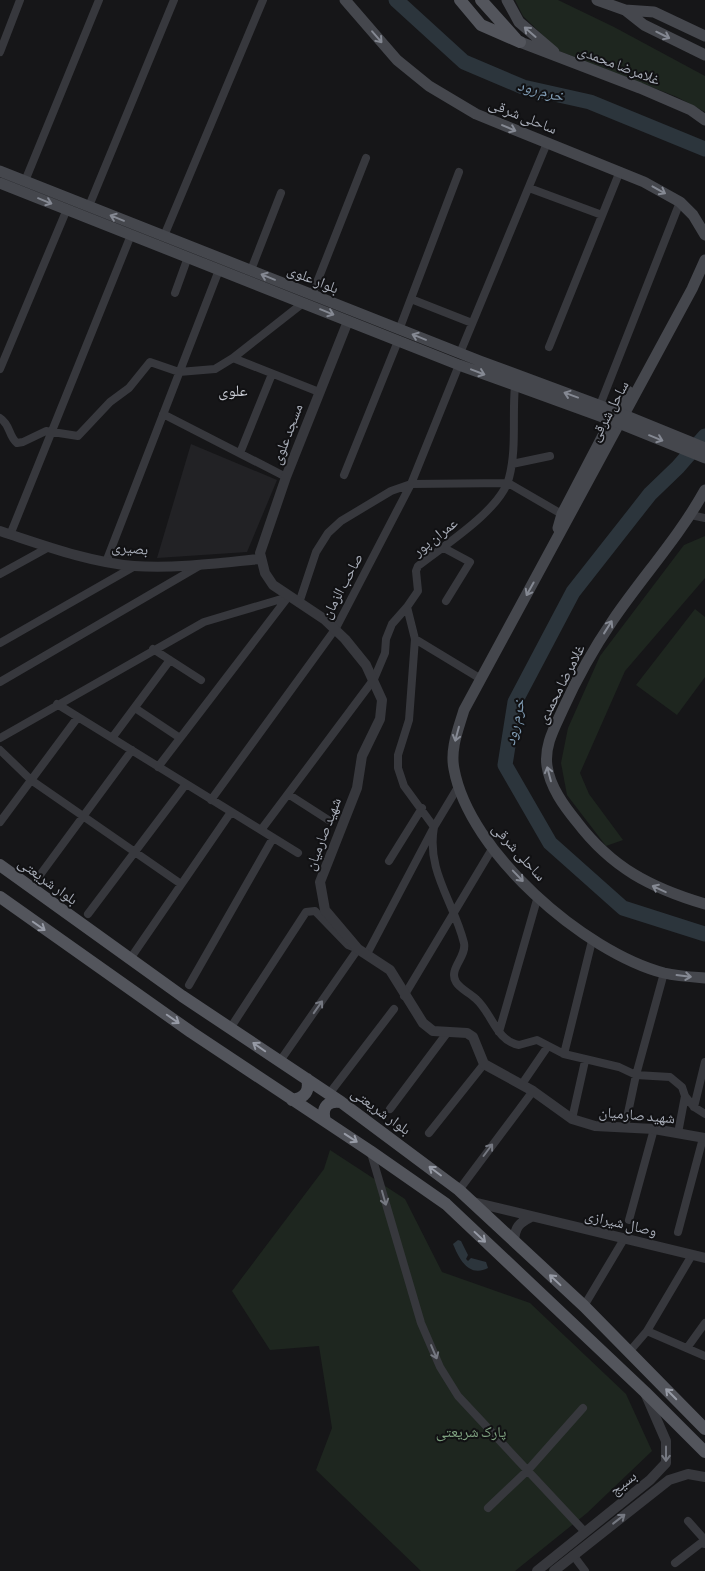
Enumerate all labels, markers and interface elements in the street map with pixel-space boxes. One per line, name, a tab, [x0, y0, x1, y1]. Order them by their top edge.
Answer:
one-way arrow	[524, 26, 537, 38]
one-way arrow	[371, 30, 382, 43]
one-way arrow	[656, 30, 671, 40]
street label: غلامرضا محمدی	[575, 41, 663, 90]
water label: خرم رود	[515, 75, 567, 107]
street label: ساحلی شرقی	[486, 94, 560, 139]
one-way arrow	[501, 123, 516, 133]
one-way arrow	[651, 186, 666, 195]
one-way arrow	[37, 197, 52, 206]
one-way arrow	[110, 212, 125, 222]
street label: بلوار علوی	[284, 261, 341, 298]
one-way arrow	[261, 272, 276, 282]
one-way arrow	[319, 308, 334, 317]
one-way arrow	[412, 332, 427, 341]
one-way arrow	[470, 368, 485, 377]
street label: ساحل شرقی	[585, 377, 634, 445]
district label: علوی	[218, 381, 248, 401]
one-way arrow	[564, 390, 579, 399]
street label: مسجد علوی	[267, 401, 308, 467]
one-way arrow	[649, 435, 664, 444]
street label: عمران پور	[408, 514, 462, 562]
street label: بصیری	[111, 537, 149, 560]
street label: صاحب الزمان	[317, 550, 368, 622]
one-way arrow	[525, 582, 535, 597]
one-way arrow	[604, 621, 614, 635]
street label: غلامرضا محمدی	[533, 641, 590, 727]
water label: خرم رود	[500, 696, 530, 747]
one-way arrow	[451, 726, 461, 742]
one-way arrow	[544, 767, 553, 783]
street label: شهید صارمیان	[301, 795, 346, 873]
street label: ساحلی شرقی	[488, 819, 550, 885]
street label: بلوار شریعتی	[14, 853, 81, 909]
one-way arrow	[512, 870, 524, 882]
one-way arrow	[652, 884, 667, 893]
one-way arrow	[32, 921, 46, 931]
one-way arrow	[676, 971, 692, 981]
one-way arrow	[313, 1000, 323, 1014]
one-way arrow	[165, 1014, 179, 1024]
one-way arrow	[252, 1042, 266, 1052]
street label: بلوار شریعتی	[347, 1083, 414, 1139]
street label: شهید صارمیان	[598, 1103, 676, 1128]
one-way arrow	[344, 1133, 358, 1143]
one-way arrow	[483, 1144, 494, 1157]
one-way arrow	[428, 1166, 442, 1176]
one-way arrow	[380, 1189, 390, 1205]
street label: وصال شیرازی	[583, 1206, 659, 1241]
one-way arrow	[474, 1231, 486, 1243]
one-way arrow	[549, 1274, 562, 1286]
one-way arrow	[429, 1344, 439, 1359]
one-way arrow	[664, 1388, 677, 1400]
park label: پارک شریعتی	[436, 1423, 506, 1442]
one-way arrow	[661, 1446, 671, 1462]
street label: بسیج	[606, 1467, 641, 1500]
one-way arrow	[612, 1513, 625, 1524]

